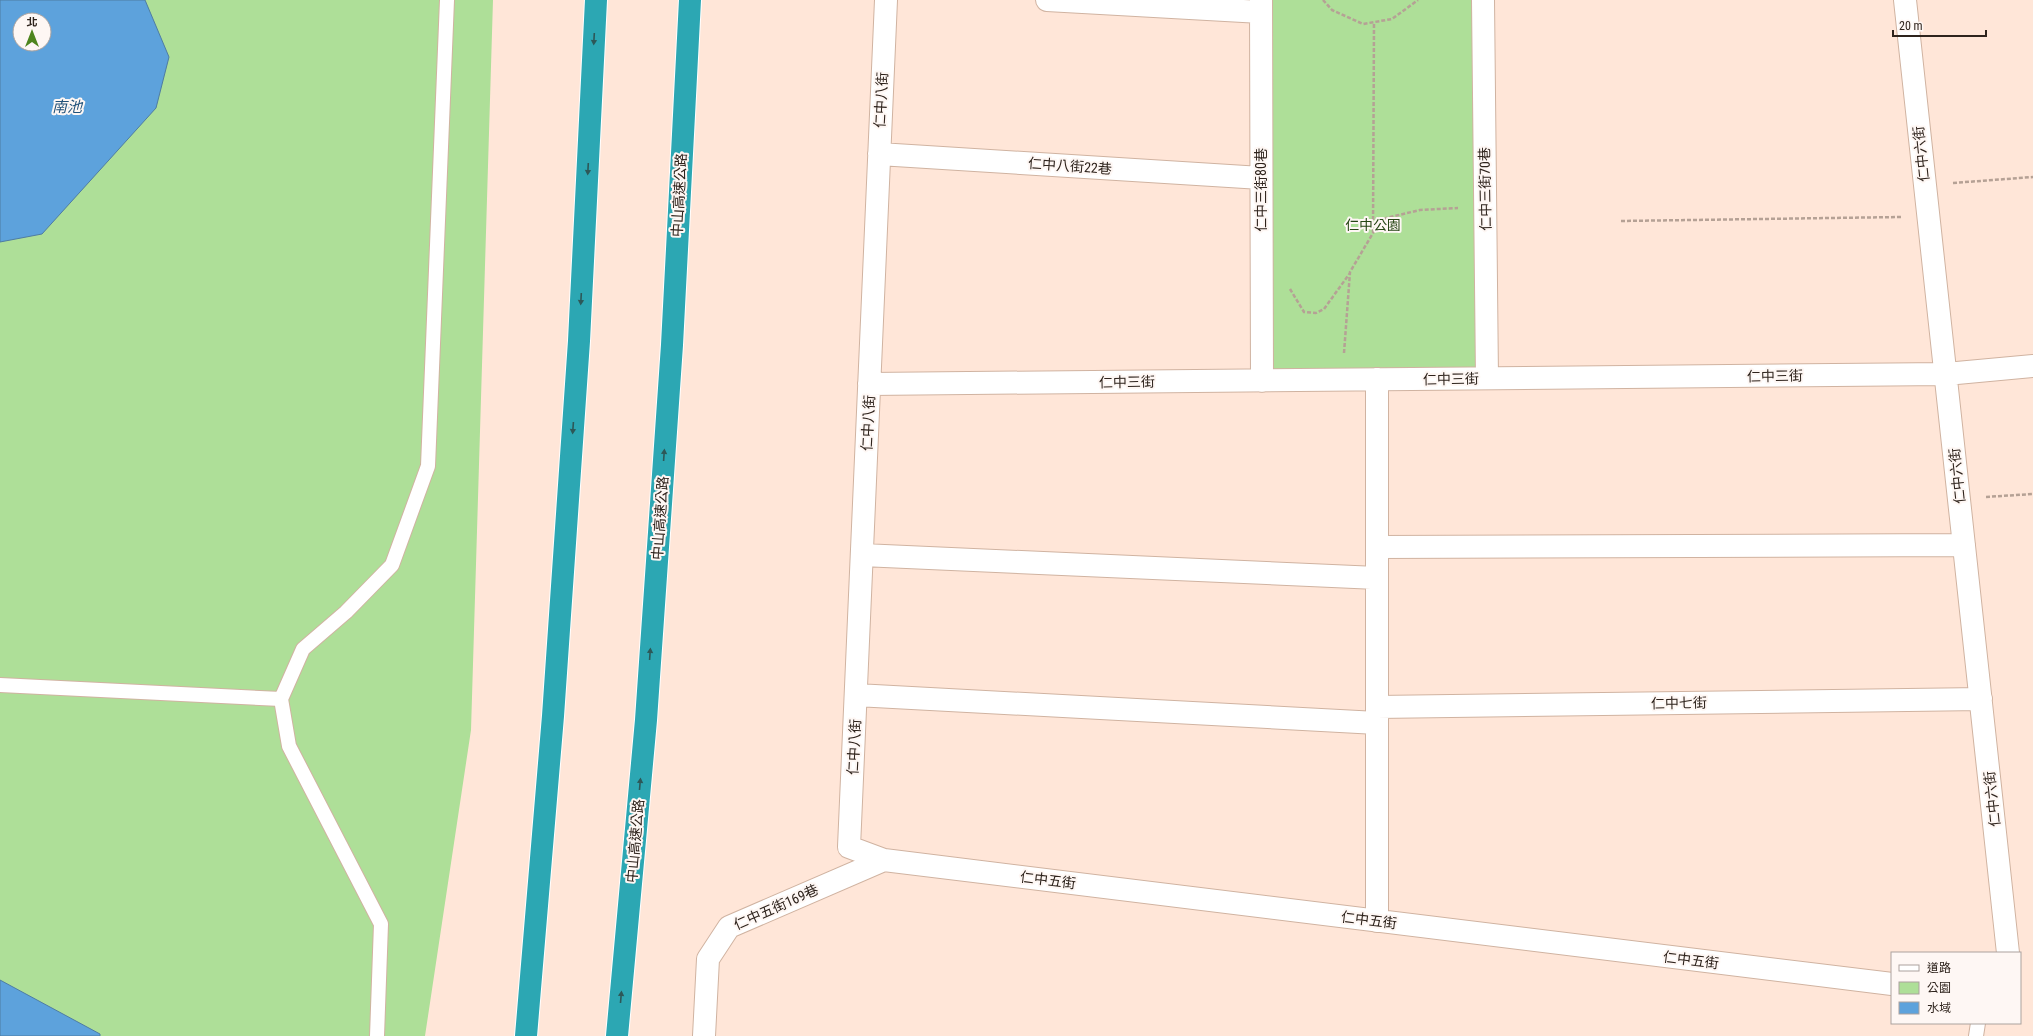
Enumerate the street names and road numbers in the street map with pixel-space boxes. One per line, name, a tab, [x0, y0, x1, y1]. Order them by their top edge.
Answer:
street label: 仁中八街	[872, 72, 890, 128]
street label: 仁中六街	[1910, 125, 1932, 183]
street label: 仁中三街70巷	[1476, 147, 1494, 231]
street label: 仁中三街80巷	[1253, 148, 1269, 232]
street label: 中山高速公路	[669, 153, 689, 237]
street label: 仁中八街22巷	[1028, 155, 1112, 177]
street label: 仁中三街	[1747, 368, 1803, 384]
street label: 仁中三街	[1423, 371, 1479, 387]
street label: 仁中三街	[1099, 374, 1155, 390]
street label: 仁中八街	[859, 395, 877, 451]
street label: 仁中六街	[1946, 447, 1968, 505]
street label: 中山高速公路	[649, 476, 671, 560]
street label: 仁中七街	[1651, 695, 1707, 711]
street label: 仁中八街	[845, 719, 863, 775]
street label: 仁中六街	[1981, 770, 2003, 828]
street label: 中山高速公路	[623, 798, 647, 884]
street label: 仁中五街	[1019, 869, 1077, 891]
street label: 仁中五街169巷	[731, 881, 821, 933]
street label: 仁中五街	[1340, 909, 1398, 931]
street label: 仁中五街	[1662, 949, 1720, 971]

